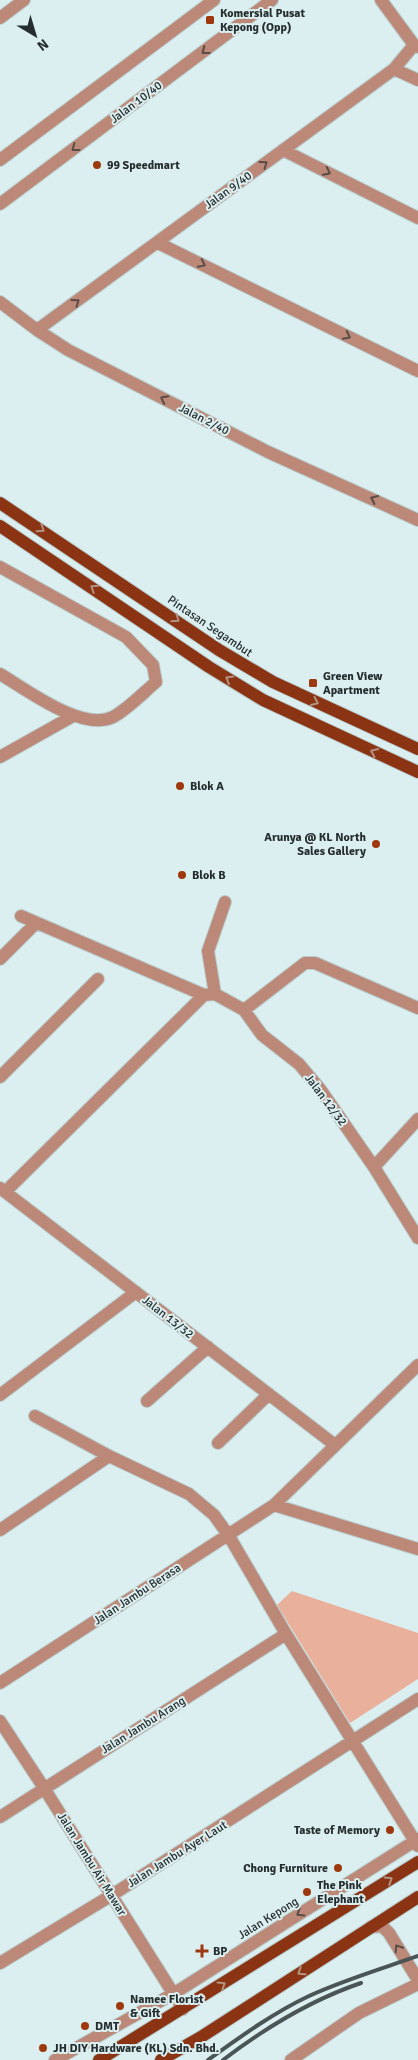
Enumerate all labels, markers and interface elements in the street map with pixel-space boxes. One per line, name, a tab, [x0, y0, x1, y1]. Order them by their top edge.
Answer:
place label: Komersial Pusat Kepong (Opp)	[220, 6, 305, 35]
north arrow	[10, 10, 60, 60]
marker: Komersial Pusat Kepong (Opp)	[204, 14, 216, 26]
text: N	[34, 35, 52, 55]
one-way arrow	[202, 45, 211, 53]
street label: Jalan 10/40	[107, 78, 165, 127]
one-way arrow	[71, 142, 81, 151]
place label: 99 Speedmart	[107, 158, 180, 173]
marker: 99 Speedmart	[91, 159, 103, 171]
one-way arrow	[258, 161, 268, 170]
one-way arrow	[322, 166, 331, 176]
street label: Jalan 9/40	[202, 168, 255, 212]
one-way arrow	[197, 258, 206, 268]
one-way arrow	[70, 299, 80, 308]
one-way arrow	[342, 330, 351, 340]
one-way arrow	[160, 395, 169, 405]
street label: Jalan 2/40	[176, 400, 231, 438]
one-way arrow	[370, 495, 379, 506]
one-way arrow	[35, 523, 45, 532]
one-way arrow	[90, 585, 100, 594]
street label: Pintasan Segambut	[164, 592, 255, 660]
one-way arrow	[170, 613, 180, 622]
place label: Green View Apartment	[323, 669, 383, 698]
one-way arrow	[225, 676, 234, 686]
marker: Green View Apartment	[307, 677, 319, 689]
one-way arrow	[310, 696, 319, 706]
one-way arrow	[370, 747, 379, 758]
place label: Blok A	[190, 779, 224, 794]
marker: Blok A	[174, 780, 186, 792]
place label: Arunya @ KL North Sales Gallery	[264, 830, 366, 859]
marker: Arunya @ KL North Sales Gallery	[370, 838, 382, 850]
place label: Blok B	[192, 868, 226, 883]
marker: Blok B	[176, 869, 188, 881]
street label: Jalan 12/32	[301, 1071, 350, 1129]
street label: Jalan 13/32	[139, 1293, 196, 1342]
street label: Jalan Jambu Berasa	[91, 1561, 184, 1628]
street label: Jalan Jambu Arang	[98, 1693, 188, 1757]
street label: Jalan Jambu Air Mawar	[54, 1810, 130, 1919]
street label: Jalan Jambu Ayer Laut	[125, 1818, 230, 1891]
place label: Taste of Memory	[294, 1823, 380, 1838]
marker: Taste of Memory	[384, 1824, 396, 1836]
place label: Chong Furniture	[243, 1861, 328, 1876]
marker: Chong Furniture	[332, 1862, 344, 1874]
one-way arrow	[384, 1876, 393, 1886]
place label: The Pink Elephant	[317, 1878, 364, 1907]
marker: The Pink Elephant	[301, 1886, 313, 1898]
street label: Jalan Kepong	[235, 1894, 301, 1943]
one-way arrow	[296, 1907, 305, 1917]
marker: BP	[195, 1944, 209, 1958]
place label: BP	[213, 1944, 227, 1959]
one-way arrow	[395, 1944, 404, 1953]
one-way arrow	[297, 1966, 306, 1976]
one-way arrow	[217, 1981, 226, 1991]
place label: Namee Florist & Gift	[130, 1992, 204, 2021]
marker: Namee Florist & Gift	[114, 2000, 126, 2012]
place label: DMT	[95, 2019, 120, 2034]
marker: DMT	[79, 2020, 91, 2032]
place label: JH DIY Hardware (KL) Sdn. Bhd.	[53, 2041, 219, 2056]
marker: JH DIY Hardware (KL) Sdn. Bhd.	[37, 2042, 49, 2054]

